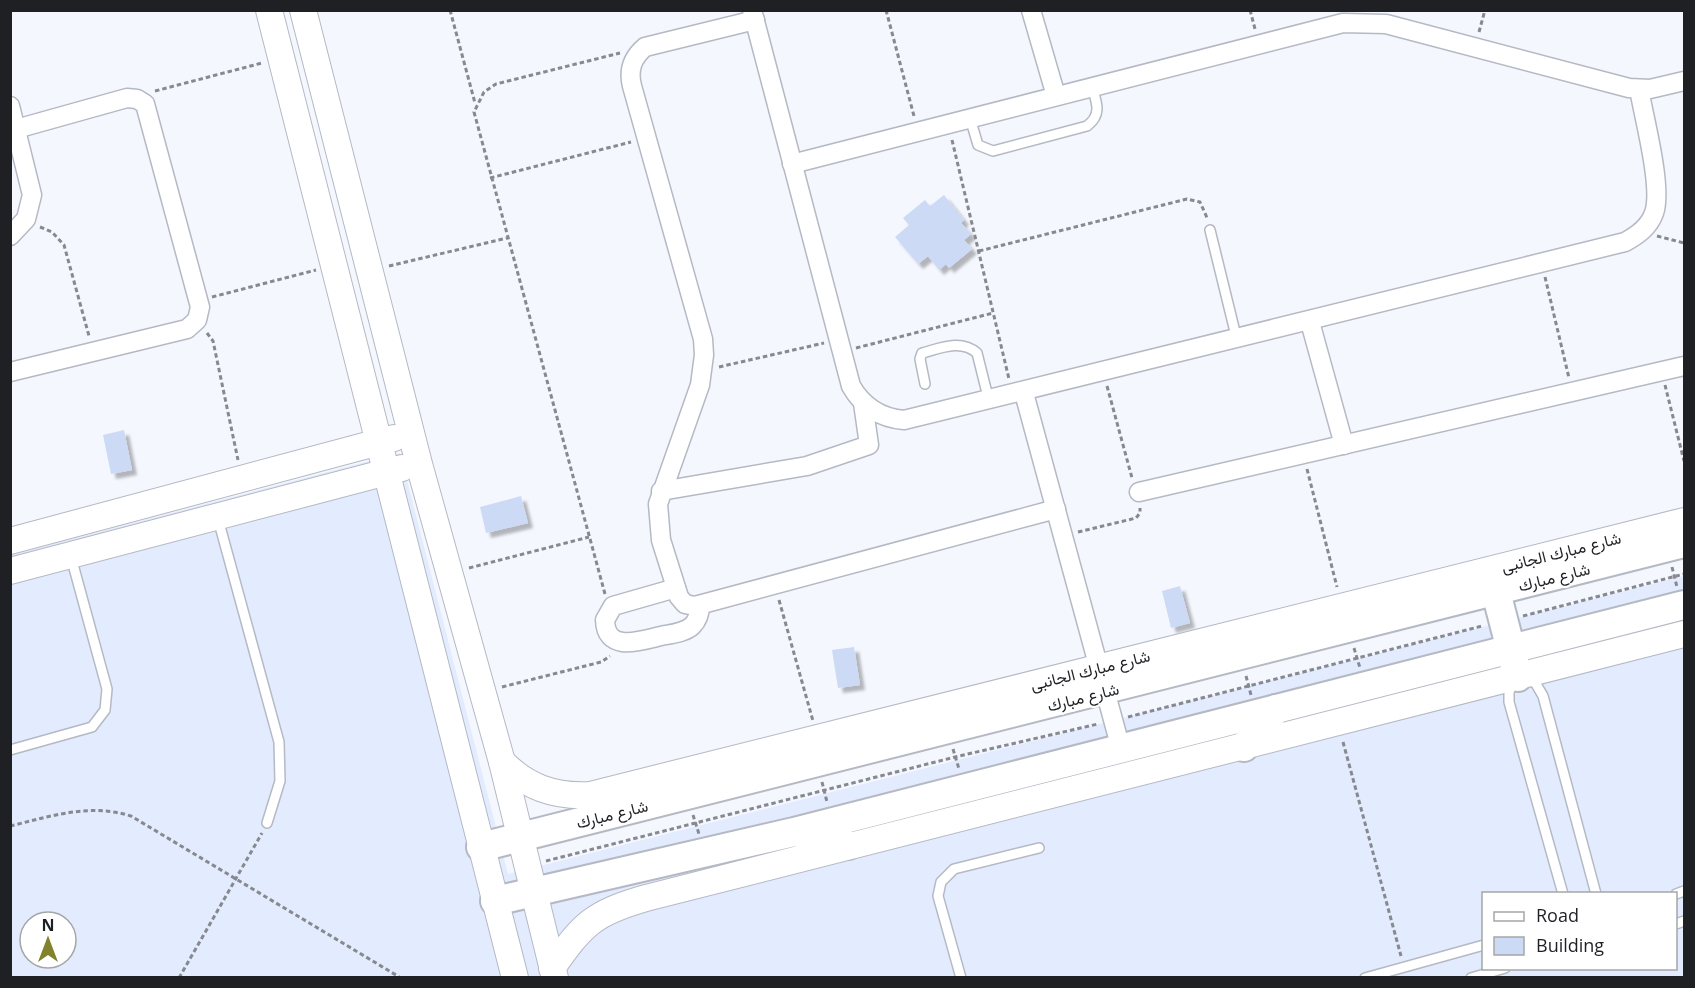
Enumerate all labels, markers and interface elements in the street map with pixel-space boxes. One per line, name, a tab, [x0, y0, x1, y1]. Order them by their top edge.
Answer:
street label: شارع مبارك الجانبى	[1499, 528, 1623, 576]
street label: شارع مبارك	[1516, 559, 1592, 595]
street label: شارع مبارك الجانبى	[1028, 644, 1152, 696]
street label: شارع مبارك	[1045, 677, 1121, 717]
street label: شارع مبارك	[574, 794, 650, 834]
legend	[1482, 892, 1677, 970]
text: Road	[1536, 903, 1579, 927]
north arrow	[18, 910, 78, 970]
text: N	[41, 914, 55, 936]
text: Building	[1536, 933, 1604, 957]

